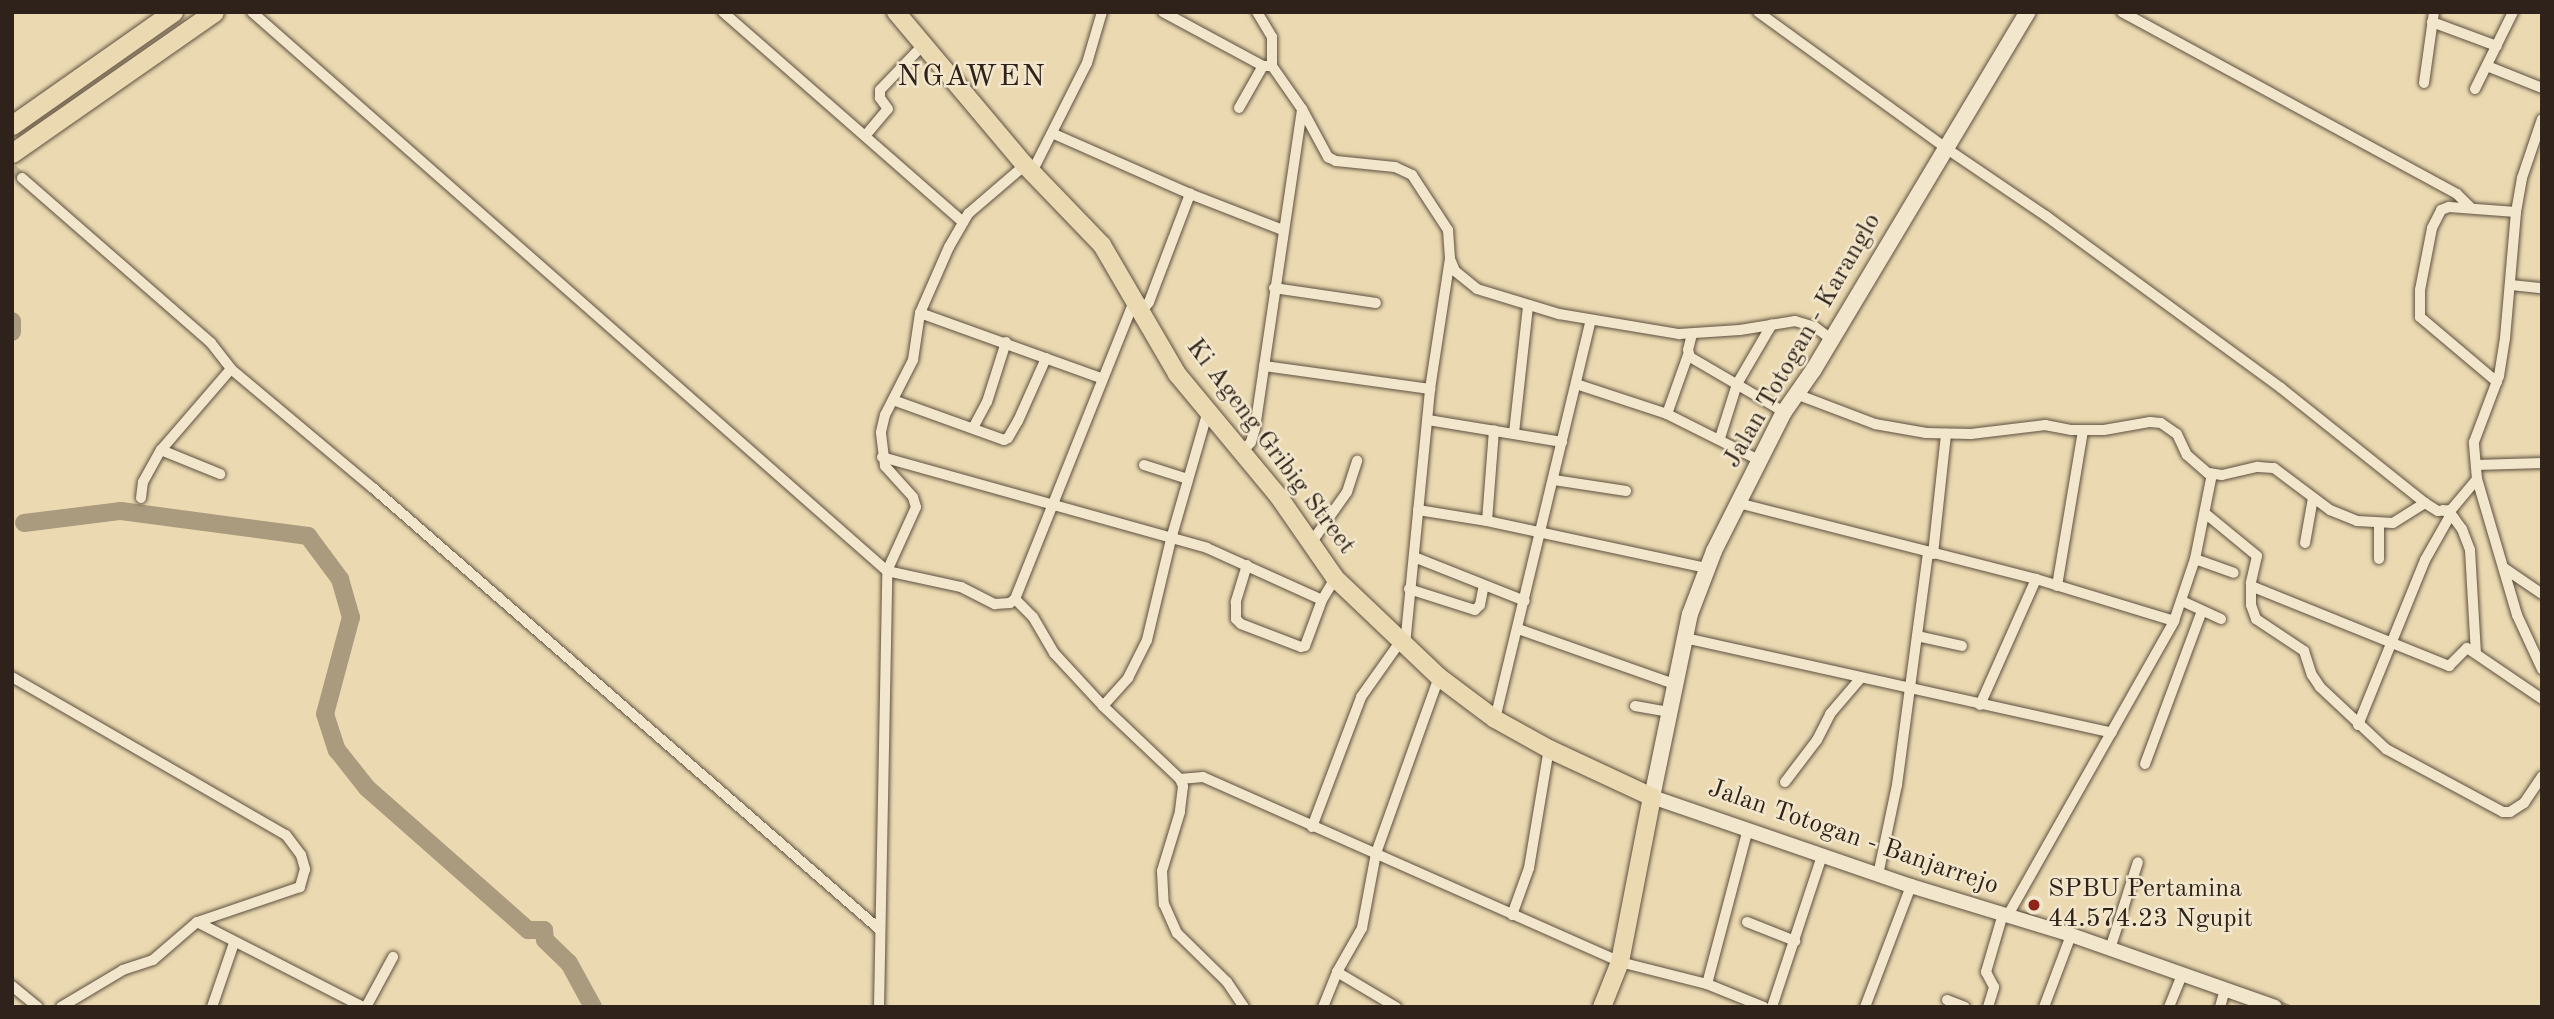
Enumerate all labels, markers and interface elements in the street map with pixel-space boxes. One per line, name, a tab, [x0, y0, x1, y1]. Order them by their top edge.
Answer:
district label: NGAWEN	[898, 59, 1046, 95]
street label: Jalan Totogan - Karanglo	[1717, 208, 1889, 474]
street label: Ki Ageng Gribig Street	[1179, 333, 1361, 561]
street label: Jalan Totogan - Banjarrejo	[1704, 774, 2002, 902]
place label: SPBU Pertamina 44.574.23 Ngupit	[2048, 874, 2253, 936]
marker: SPBU Pertamina 44.574.23 Ngupit	[2026, 897, 2042, 913]

